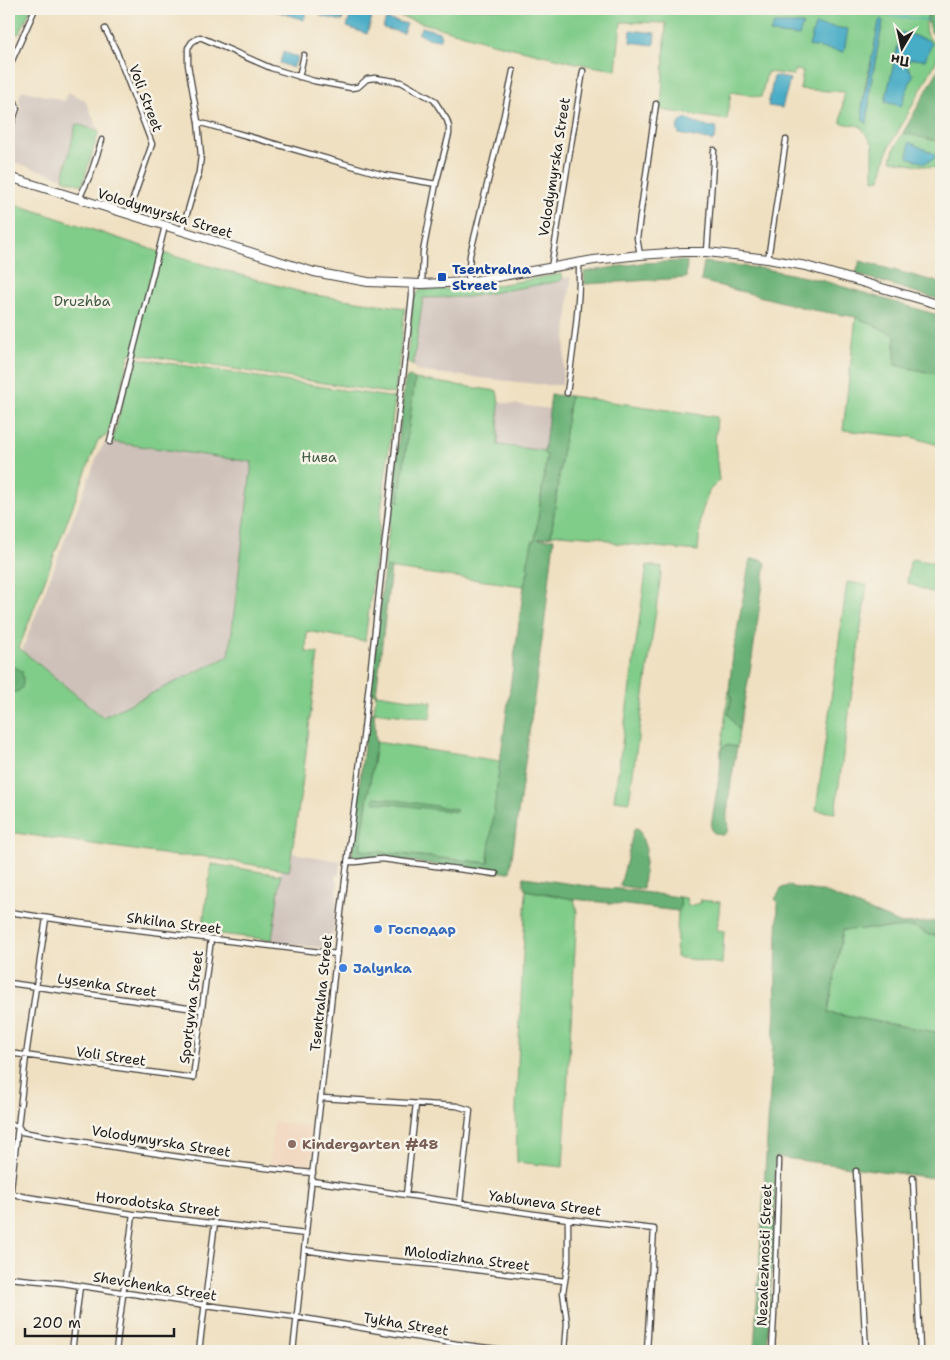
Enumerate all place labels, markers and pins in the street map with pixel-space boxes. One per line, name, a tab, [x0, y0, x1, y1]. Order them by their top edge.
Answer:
place label: Tsentralna Street	[452, 260, 532, 294]
marker: Tsentralna Street	[436, 271, 448, 283]
place label: Господар	[388, 920, 456, 938]
marker: Господар	[372, 923, 384, 935]
place label: Jalynka	[353, 959, 412, 977]
marker: Jalynka	[337, 962, 349, 974]
place label: Kindergarten #48	[302, 1135, 439, 1153]
marker: Kindergarten #48	[286, 1138, 298, 1150]

